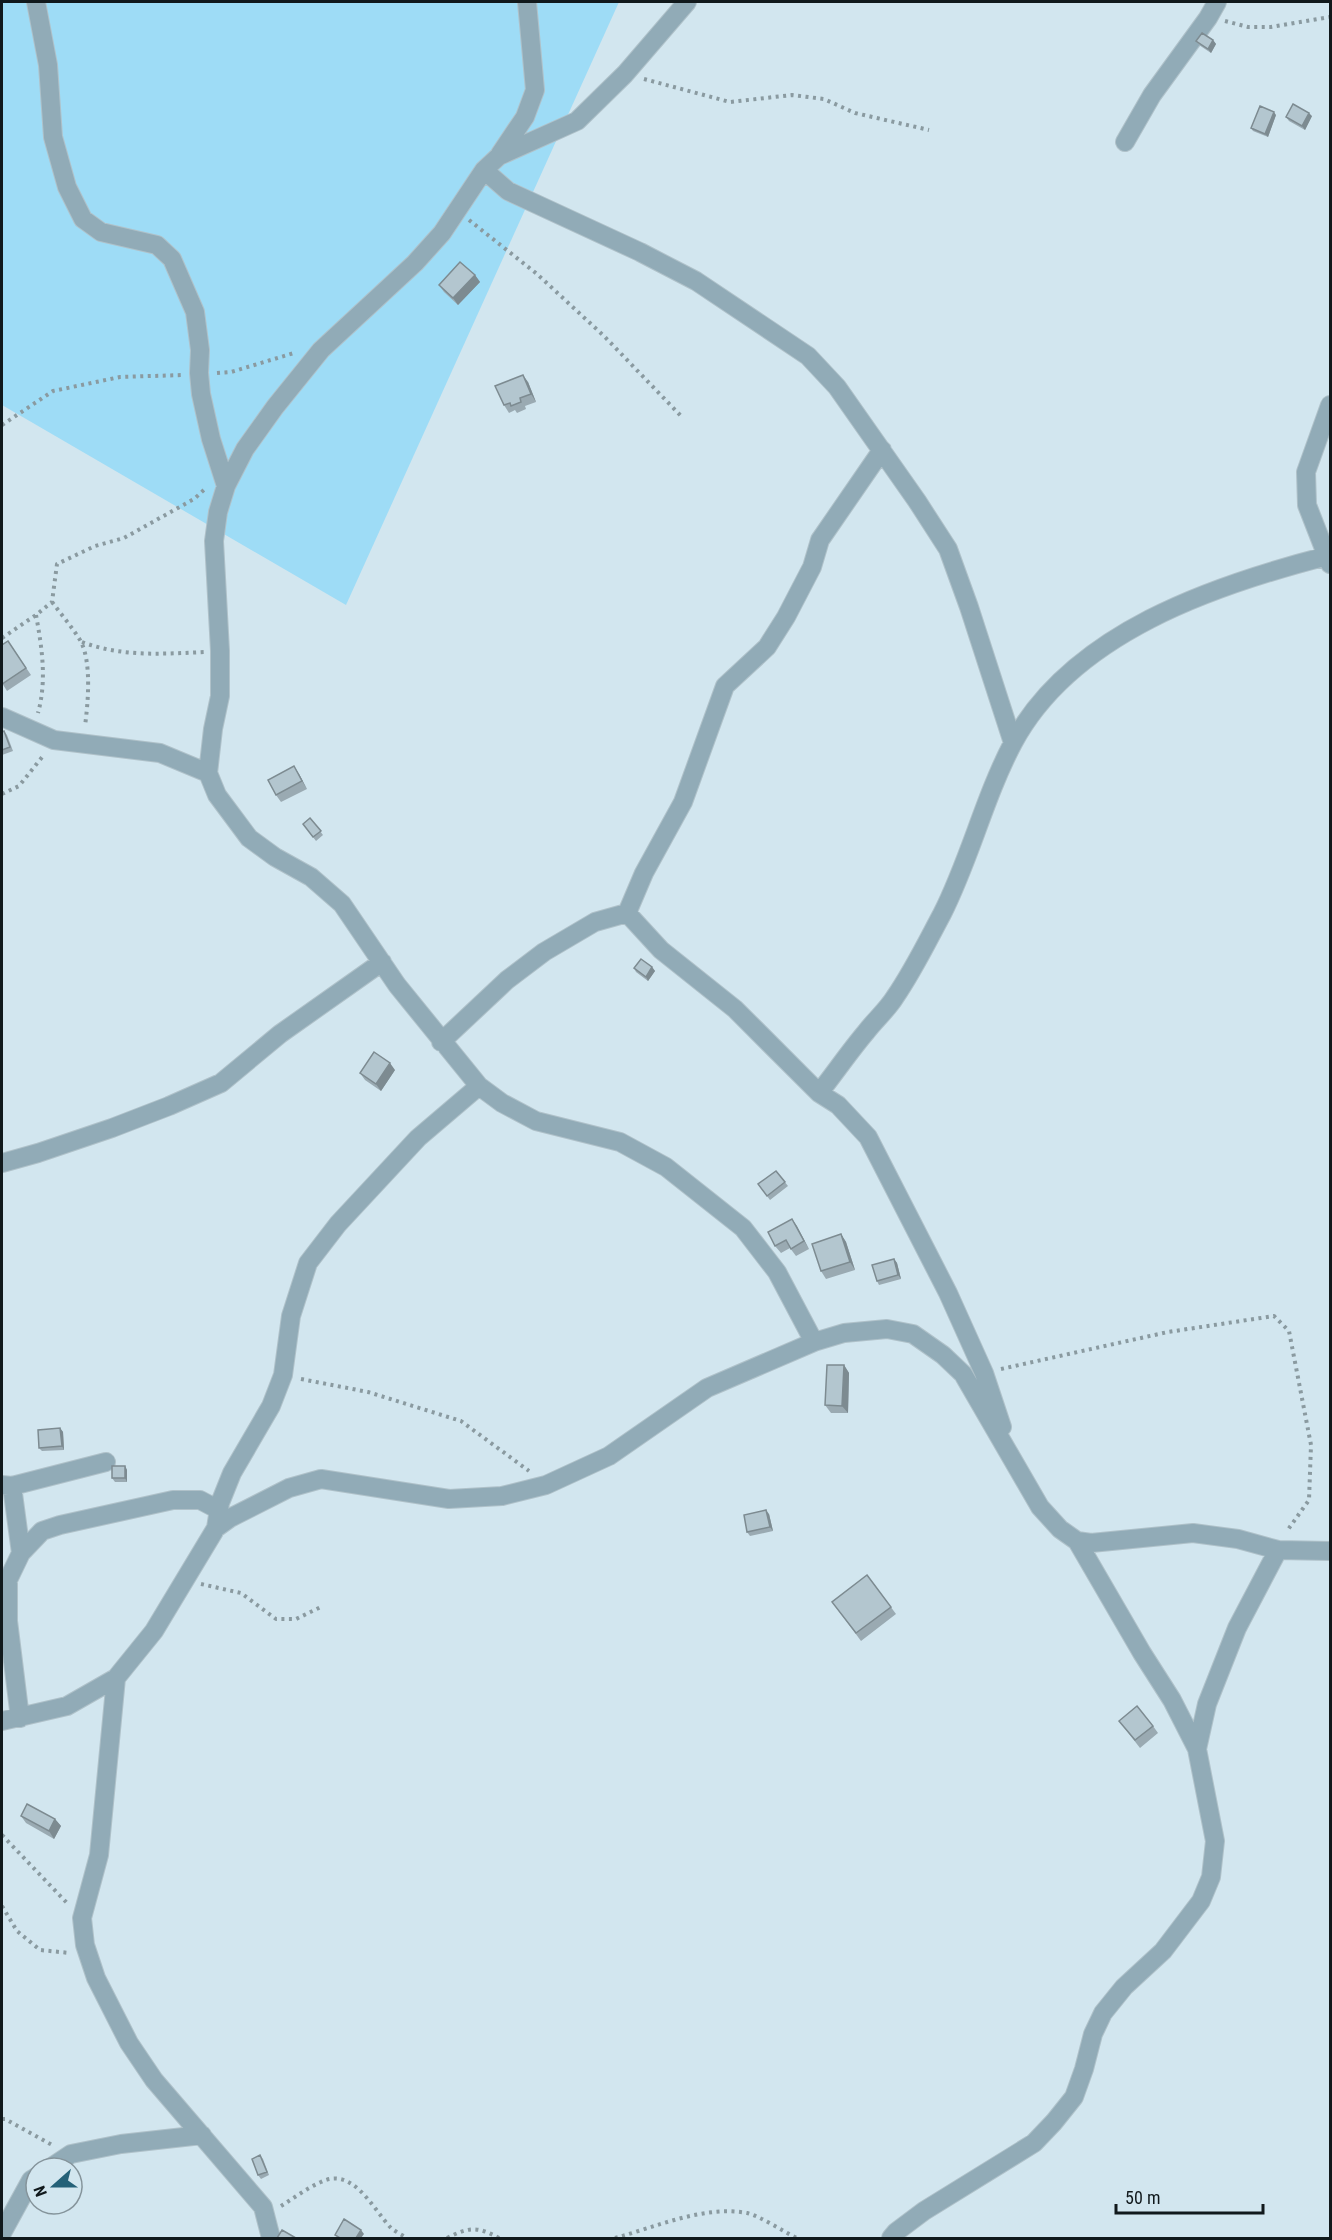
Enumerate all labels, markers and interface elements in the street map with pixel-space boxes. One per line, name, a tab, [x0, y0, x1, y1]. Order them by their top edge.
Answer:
north arrow	[24, 2156, 84, 2216]
scale bar	[1116, 2177, 1263, 2215]
text: N	[30, 2183, 51, 2199]
text: 50 m	[1125, 2187, 1160, 2208]

